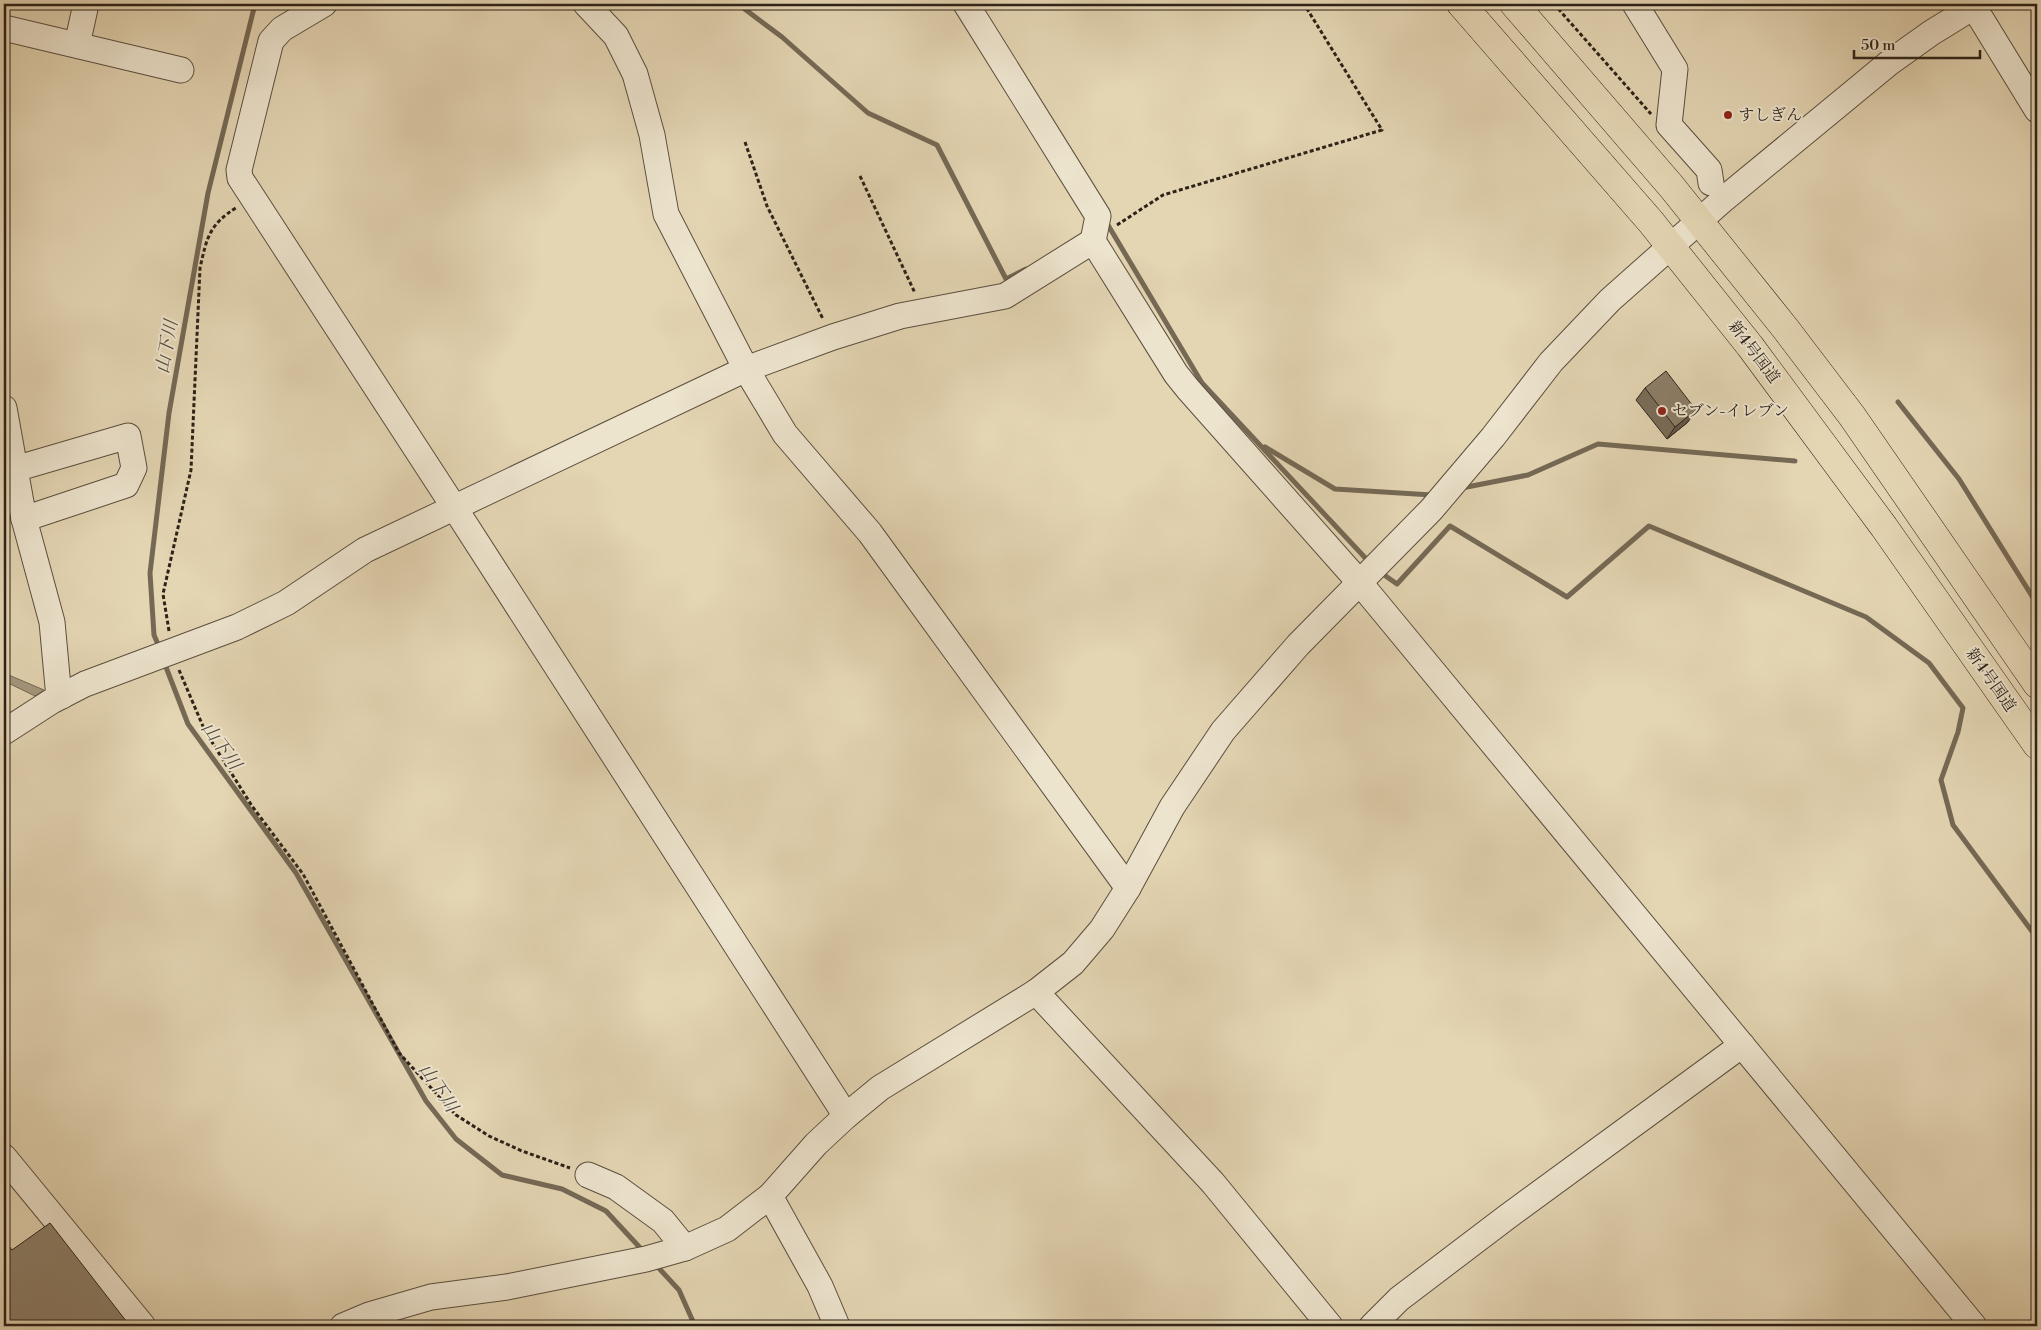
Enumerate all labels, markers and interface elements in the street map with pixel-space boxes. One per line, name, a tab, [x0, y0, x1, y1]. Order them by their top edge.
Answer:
scale bar	[1854, 28, 1980, 60]
text: 50 m	[1861, 36, 1895, 55]
place label: すしぎん	[1738, 105, 1802, 125]
marker: すしぎん	[1722, 109, 1734, 121]
water label: 山下川	[151, 316, 183, 376]
street label: 新4号国道	[1724, 317, 1784, 387]
place label: セブン-イレブン	[1672, 401, 1789, 421]
marker: セブン-イレブン	[1656, 405, 1668, 417]
street label: 新4号国道	[1962, 644, 2020, 716]
water label: 山下川	[196, 717, 247, 776]
water label: 山下川	[413, 1059, 464, 1118]

